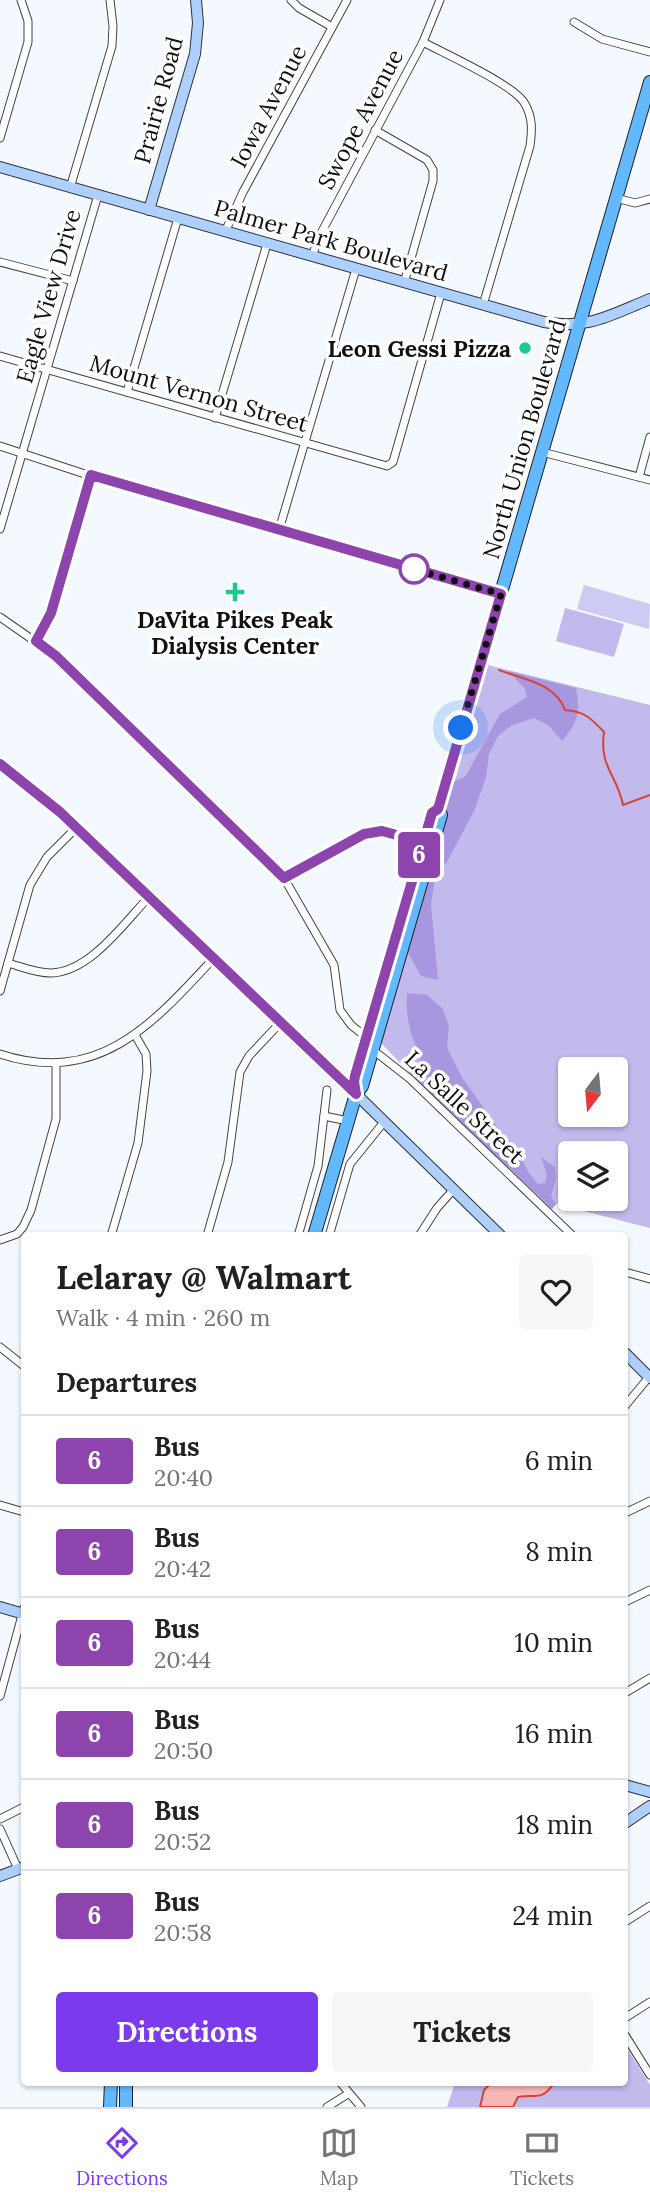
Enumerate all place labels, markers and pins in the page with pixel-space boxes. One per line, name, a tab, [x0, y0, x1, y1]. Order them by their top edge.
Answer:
place label: Leon Gessi Pizza	[327, 334, 511, 363]
marker: Leon Gessi Pizza	[517, 340, 533, 356]
unlabelled marker	[399, 554, 429, 584]
marker: DaVita Pikes Peak Dialysis Center	[225, 582, 245, 602]
place label: DaVita Pikes Peak Dialysis Center	[137, 605, 333, 660]

